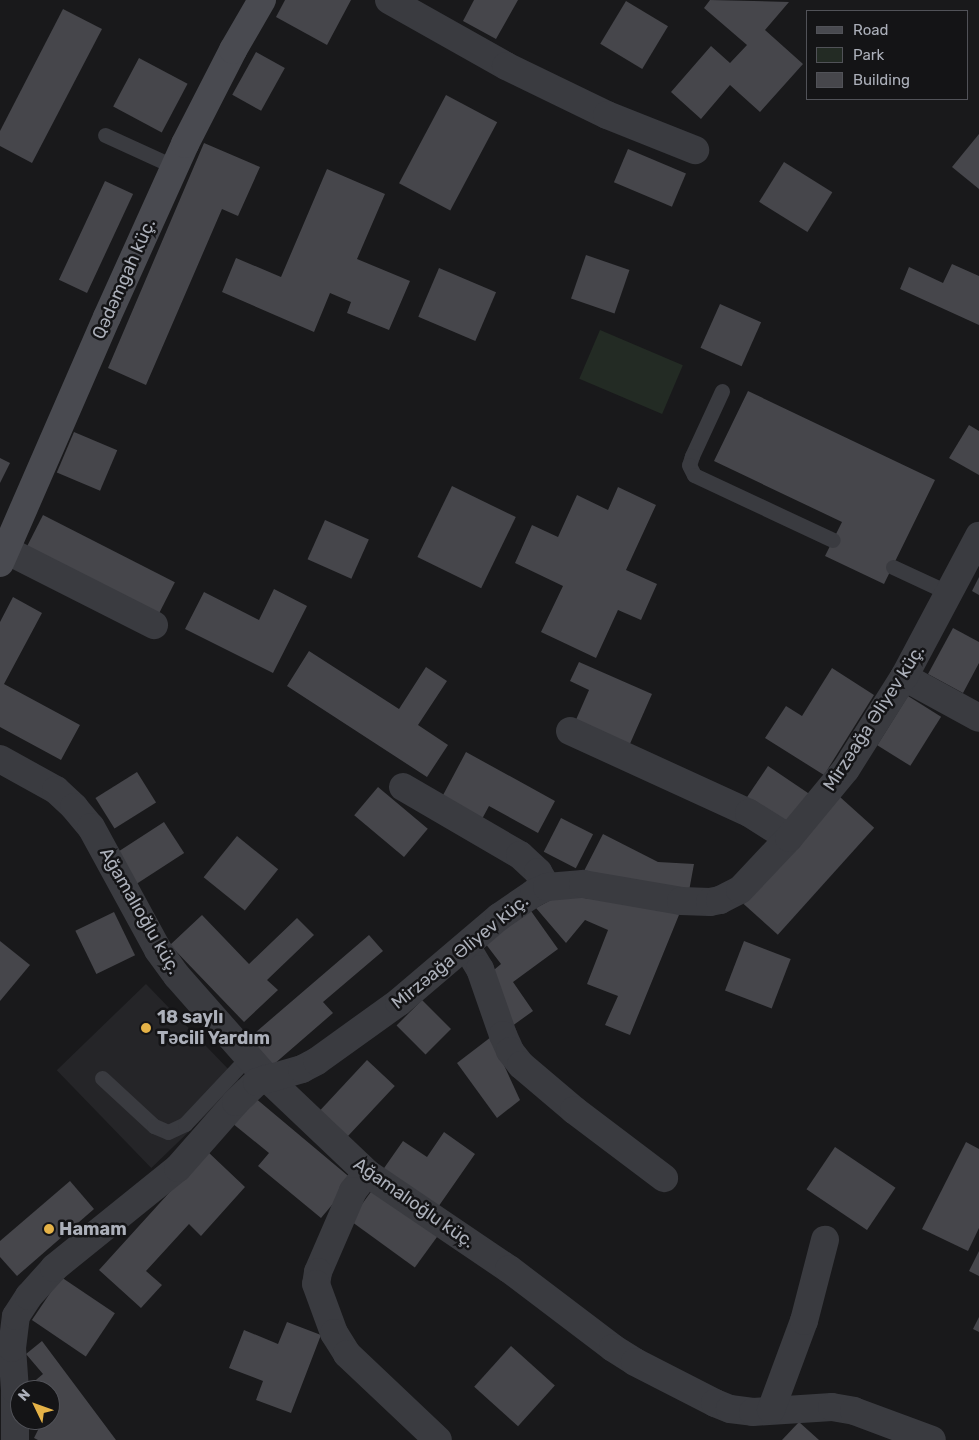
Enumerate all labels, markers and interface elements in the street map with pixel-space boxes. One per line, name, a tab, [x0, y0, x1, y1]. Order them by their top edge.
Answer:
legend	[806, 10, 969, 100]
text: Road	[853, 21, 889, 39]
text: Park	[853, 46, 884, 64]
text: Building	[853, 71, 910, 89]
street label: Qədəmgah küç.	[88, 215, 160, 343]
street label: Mirzəağa Əliyev küç.	[819, 641, 929, 795]
street label: Ağamalıoğlu küç.	[95, 844, 185, 978]
street label: Mirzəağa Əliyev küç.	[387, 890, 533, 1014]
place label: 18 saylı Təcili Yardım	[157, 1007, 270, 1050]
marker: 18 saylı Təcili Yardım	[139, 1021, 153, 1035]
street label: Ağamalıoğlu küç.	[349, 1153, 479, 1253]
place label: Hamam	[59, 1218, 127, 1240]
marker: Hamam	[43, 1223, 55, 1235]
north arrow	[10, 1380, 60, 1430]
text: N	[15, 1386, 34, 1405]

